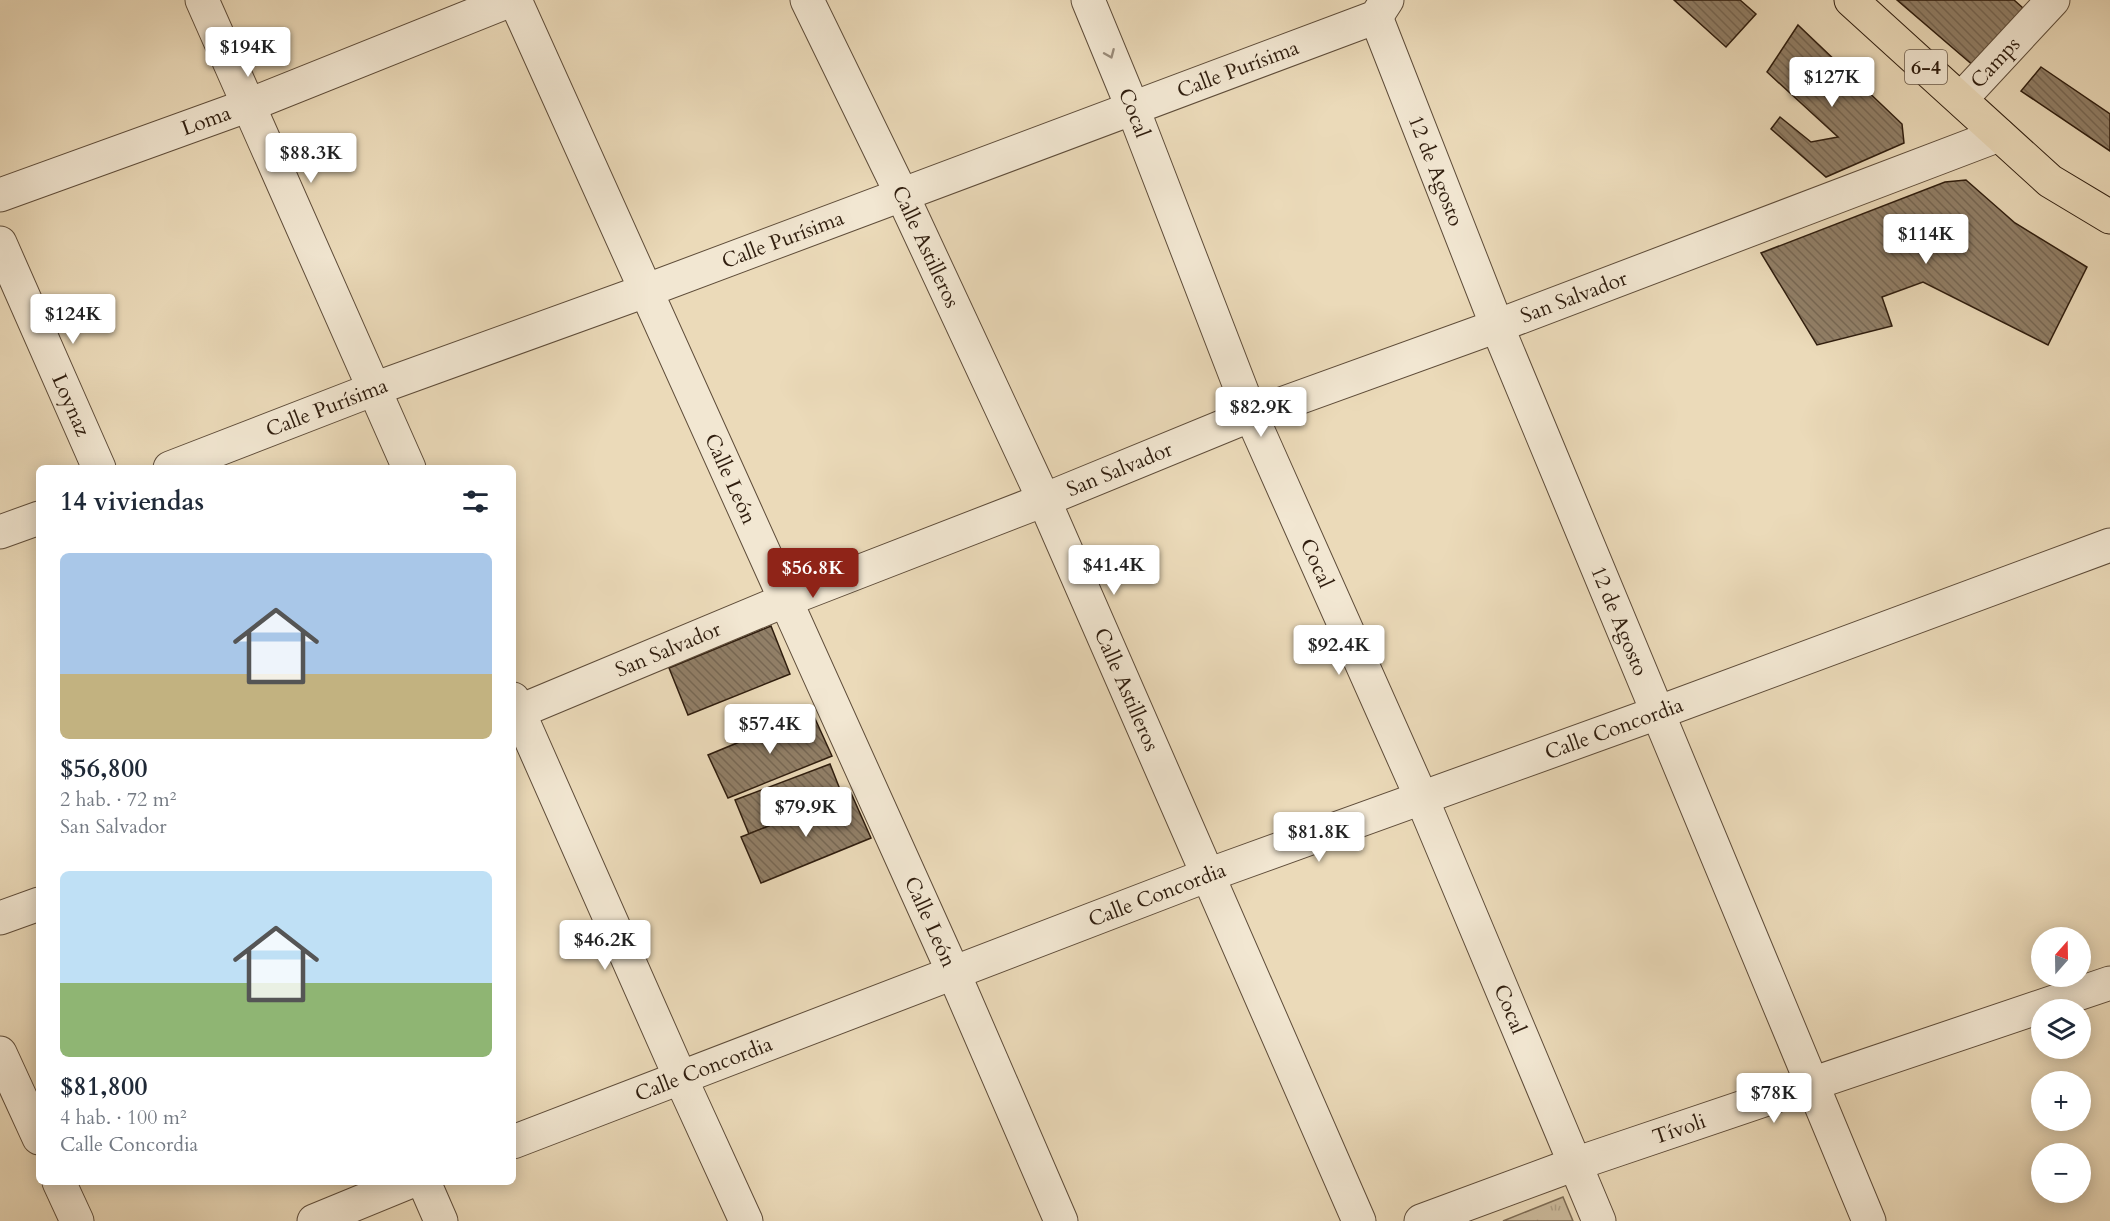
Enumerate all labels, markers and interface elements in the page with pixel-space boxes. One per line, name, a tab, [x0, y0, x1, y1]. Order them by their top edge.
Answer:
pin: $194K	[206, 27, 290, 78]
street label: Camps	[1964, 30, 2027, 95]
text: $194K	[219, 33, 277, 60]
street label: Calle Purísima	[1173, 33, 1303, 105]
one-way arrow	[1103, 48, 1115, 59]
road number: 6-4	[1905, 50, 1947, 84]
pin: $127K	[1790, 57, 1874, 108]
text: $127K	[1803, 63, 1861, 90]
street label: Cocal	[1111, 84, 1157, 142]
street label: Loma	[177, 99, 235, 143]
street label: 12 de Agosto	[1401, 111, 1470, 230]
pin: $88.3K	[262, 133, 360, 184]
text: $88.3K	[280, 139, 342, 166]
street label: Calle Astilleros	[885, 181, 967, 313]
street label: Calle Purísima	[718, 204, 848, 276]
pin: $114K	[1884, 214, 1968, 265]
text: $114K	[1897, 220, 1955, 247]
street label: San Salvador	[1516, 264, 1632, 331]
pin: $124K	[31, 294, 115, 345]
text: $124K	[44, 300, 102, 327]
street label: Loynaz	[44, 369, 98, 442]
street label: Calle Purísima	[262, 371, 392, 444]
pin: $82.9K	[1212, 387, 1310, 438]
text: $82.9K	[1230, 393, 1292, 420]
street label: Calle León	[697, 429, 763, 529]
street label: San Salvador	[1062, 435, 1177, 504]
text: 14 viviendas	[60, 484, 204, 519]
icon: filters	[459, 485, 492, 518]
street label: Cocal	[1293, 534, 1340, 593]
pin: $41.4K	[1065, 545, 1163, 596]
pin: $56.8K	[764, 548, 862, 599]
text: $41.4K	[1083, 551, 1145, 578]
text: $56.8K	[782, 554, 844, 581]
street label: 12 de Agosto	[1583, 561, 1655, 680]
icon: home	[222, 592, 330, 700]
street label: San Salvador	[611, 615, 726, 685]
street label: Calle Astilleros	[1087, 623, 1166, 756]
pin: $92.4K	[1290, 625, 1388, 676]
text: $92.4K	[1308, 631, 1370, 658]
street label: Calle Concordia	[1541, 691, 1687, 767]
pin: $57.4K	[721, 704, 819, 755]
text: $57.4K	[739, 710, 801, 737]
text: $56,800	[60, 751, 148, 786]
text: 2 hab. · 72 m²	[60, 786, 176, 813]
pin: $79.9K	[757, 787, 855, 838]
text: $79.9K	[775, 793, 837, 820]
pin: $81.8K	[1270, 812, 1368, 863]
text: San Salvador	[60, 813, 167, 840]
text: $81.8K	[1288, 818, 1350, 845]
street label: Calle Concordia	[1084, 856, 1230, 935]
street label: Calle León	[897, 872, 963, 972]
icon: home	[222, 910, 330, 1018]
pin: $46.2K	[556, 920, 654, 971]
text: $46.2K	[574, 926, 636, 953]
north arrow	[2031, 927, 2091, 987]
map controls	[2031, 927, 2091, 1203]
street label: Cocal	[1486, 980, 1533, 1039]
button: layers	[2031, 999, 2091, 1059]
street label: Calle Concordia	[631, 1030, 777, 1109]
text: $81,800	[60, 1069, 148, 1104]
button: +	[2031, 1071, 2091, 1131]
pin: $78K	[1738, 1073, 1810, 1124]
text: $78K	[1751, 1079, 1797, 1106]
text: 4 hab. · 100 m²	[60, 1104, 187, 1131]
street label: Tívoli	[1649, 1107, 1710, 1152]
text: Calle Concordia	[60, 1131, 198, 1158]
button: −	[2031, 1143, 2091, 1203]

